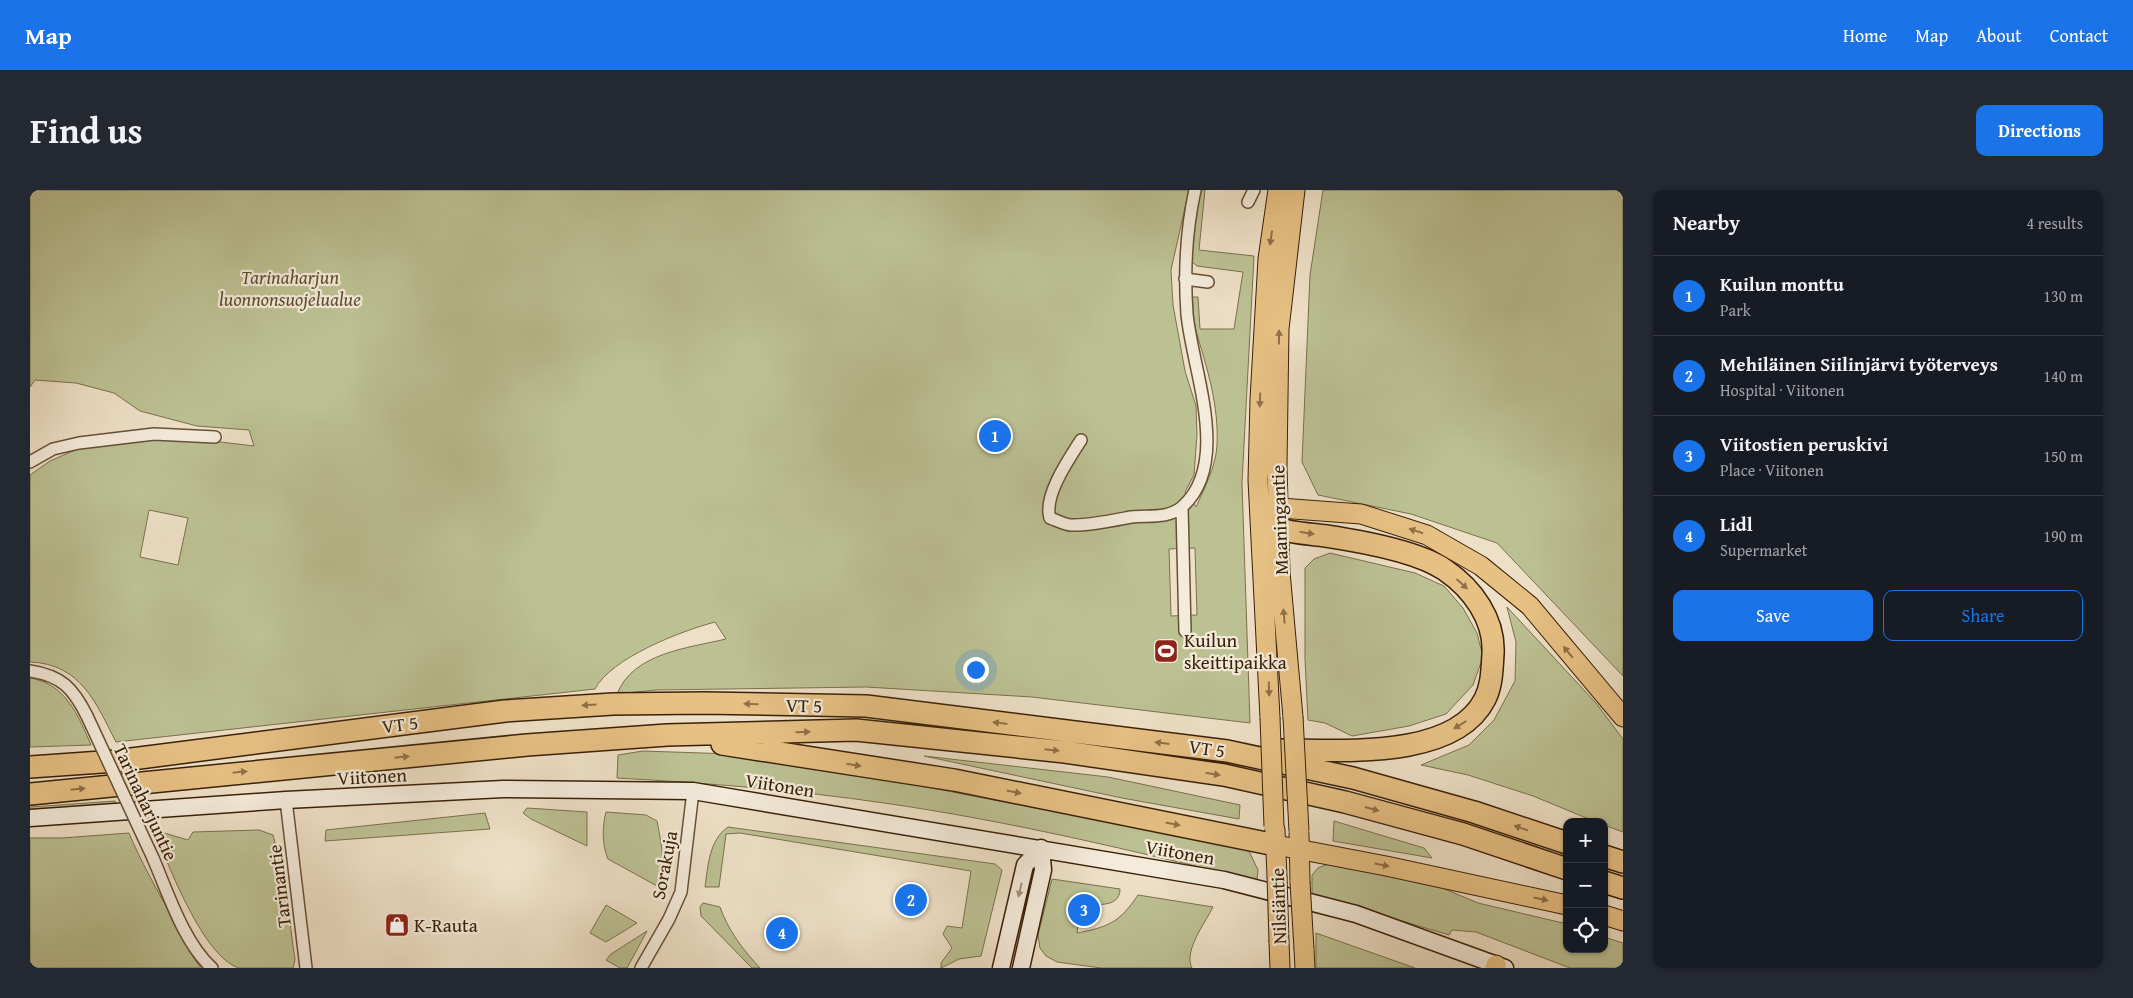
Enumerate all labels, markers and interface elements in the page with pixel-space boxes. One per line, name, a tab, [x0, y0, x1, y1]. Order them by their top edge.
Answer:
text: Map	[25, 18, 72, 53]
text: Home	[1843, 22, 1887, 49]
text: Map	[1915, 22, 1948, 49]
text: About	[1976, 22, 2022, 49]
text: Contact	[2050, 22, 2108, 49]
text: Find us	[30, 105, 143, 156]
button: Directions	[1976, 105, 2103, 156]
text: Nearby	[1673, 207, 1740, 238]
text: 4 results	[2026, 211, 2083, 235]
one-way arrow	[1267, 230, 1275, 246]
park label: Tarinaharjun luonnonsuojelualue	[219, 263, 361, 313]
text: Kuilun monttu	[1720, 270, 1844, 298]
text: 1	[1685, 284, 1693, 308]
text: 130 m	[2043, 284, 2083, 308]
text: Park	[1720, 298, 1751, 322]
one-way arrow	[1275, 329, 1283, 345]
text: Mehiläinen Siilinjärvi työterveys	[1720, 350, 1998, 378]
text: 2	[1685, 364, 1693, 388]
text: 140 m	[2043, 364, 2083, 388]
text: Hospital · Viitonen	[1720, 378, 1844, 402]
one-way arrow	[1255, 392, 1263, 408]
pin: 1	[979, 417, 1011, 455]
text: Viitostien peruskivi	[1720, 430, 1888, 458]
text: 3	[1685, 444, 1693, 468]
text: 150 m	[2043, 444, 2083, 468]
text: Place · Viitonen	[1720, 458, 1824, 482]
street label: Maaningantie	[1263, 464, 1295, 576]
text: Lidl	[1720, 510, 1753, 538]
text: 4	[1685, 524, 1693, 548]
text: 190 m	[2043, 524, 2083, 548]
one-way arrow	[1408, 527, 1423, 535]
one-way arrow	[1299, 529, 1315, 537]
text: Supermarket	[1720, 538, 1807, 562]
one-way arrow	[1455, 578, 1467, 590]
button: Save	[1673, 590, 1873, 641]
button: Share	[1883, 590, 2083, 641]
one-way arrow	[1280, 608, 1288, 624]
place label: Kuilun skeittipaikka	[1184, 626, 1287, 676]
sports icon: Kuilun skeittipaikka	[1153, 638, 1179, 664]
one-way arrow	[1563, 646, 1574, 659]
your location	[963, 657, 989, 683]
one-way arrow	[1265, 681, 1273, 697]
street label: VT 5	[786, 691, 822, 719]
one-way arrow	[743, 700, 759, 708]
one-way arrow	[581, 702, 597, 710]
street label: VT 5	[380, 708, 420, 740]
one-way arrow	[992, 719, 1008, 727]
one-way arrow	[1453, 720, 1466, 730]
one-way arrow	[796, 728, 812, 736]
street label: VT 5	[1187, 732, 1227, 764]
street label: Tarinaharjuntie	[107, 739, 185, 865]
one-way arrow	[1153, 739, 1169, 747]
one-way arrow	[1045, 746, 1061, 754]
one-way arrow	[394, 753, 410, 761]
street label: Viitonen	[336, 760, 408, 792]
one-way arrow	[846, 761, 862, 769]
street label: Viitonen	[743, 766, 817, 804]
one-way arrow	[232, 768, 248, 776]
one-way arrow	[1205, 770, 1221, 778]
one-way arrow	[71, 785, 87, 793]
one-way arrow	[1006, 788, 1021, 796]
one-way arrow	[1364, 805, 1379, 813]
map controls	[1563, 818, 1608, 953]
button: +	[1563, 818, 1608, 863]
one-way arrow	[1165, 820, 1181, 828]
one-way arrow	[1513, 823, 1528, 831]
street label: Sorakuja	[644, 828, 684, 902]
street label: Viitonen	[1143, 832, 1217, 872]
street label: Tarinantie	[260, 843, 298, 929]
one-way arrow	[1374, 861, 1390, 869]
button: −	[1563, 863, 1608, 908]
street label: Nilsiäntie	[1263, 867, 1293, 945]
pin: 2	[895, 881, 927, 919]
one-way arrow	[1015, 882, 1023, 897]
pin: 3	[1068, 891, 1100, 929]
one-way arrow	[1533, 895, 1548, 903]
button: locate	[1563, 908, 1608, 953]
place label: K-Rauta	[414, 911, 478, 939]
shop icon: K-Rauta	[384, 912, 410, 938]
pin: 4	[766, 914, 798, 952]

